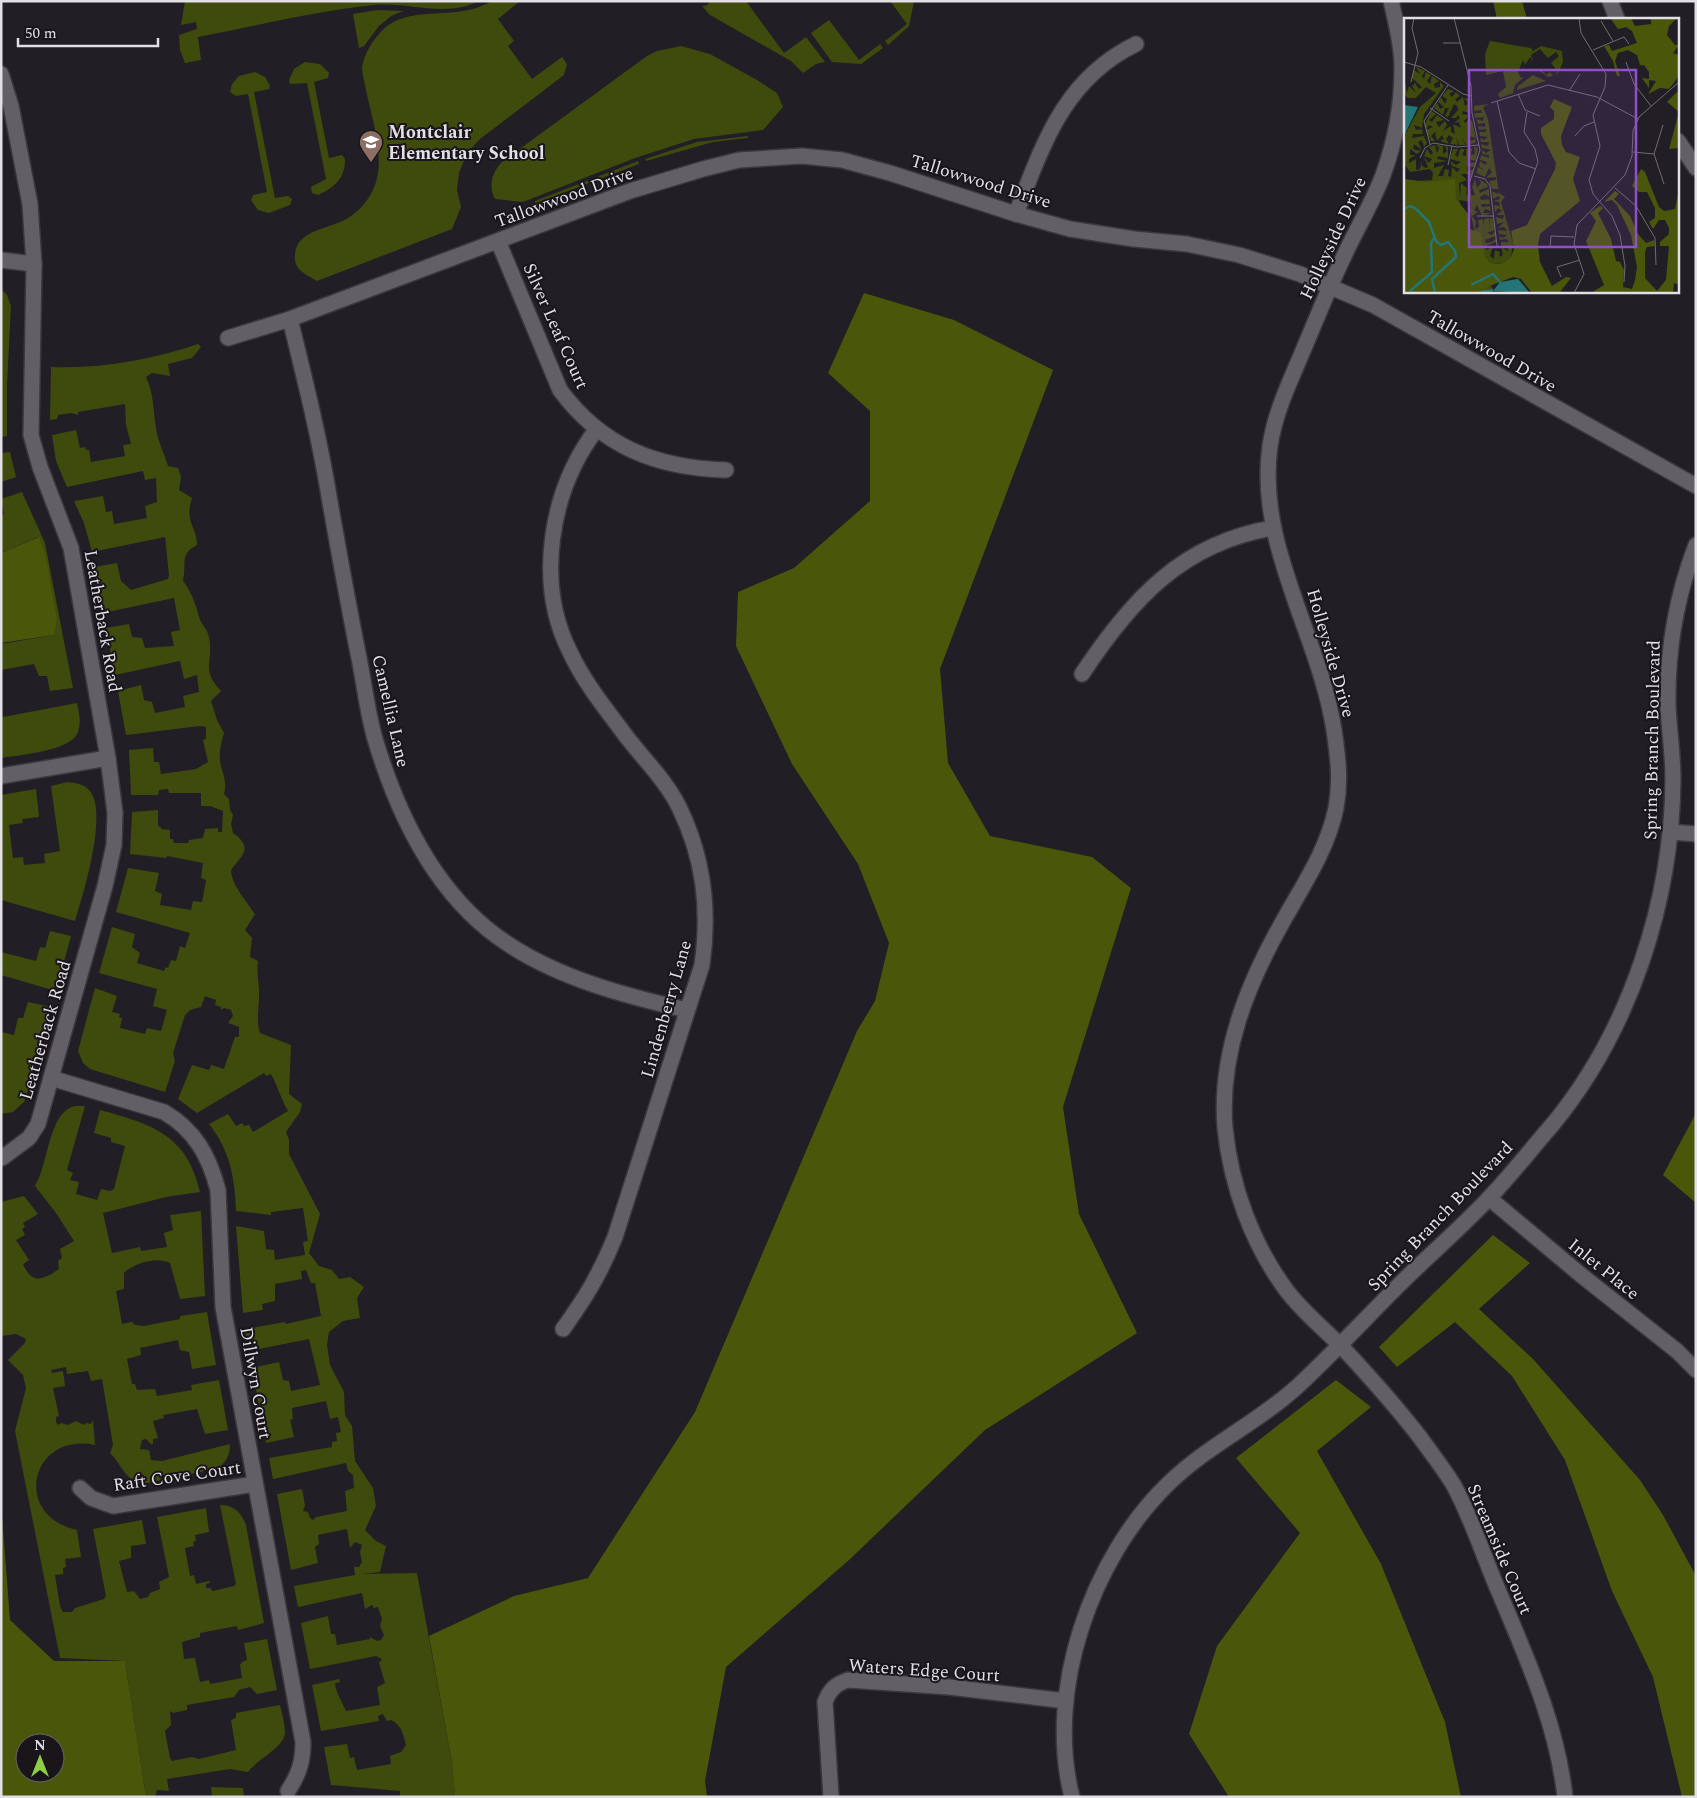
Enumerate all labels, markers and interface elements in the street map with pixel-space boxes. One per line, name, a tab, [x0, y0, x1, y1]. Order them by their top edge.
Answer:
scale bar	[18, 15, 158, 47]
inset map	[1404, 18, 1680, 292]
text: 50 m	[25, 22, 57, 45]
place label: Montclair Elementary School	[388, 119, 545, 167]
school or university icon: Montclair Elementary School	[358, 129, 384, 163]
street label: Tallowwood Drive	[907, 147, 1055, 216]
street label: Tallowwood Drive	[491, 160, 637, 235]
street label: Holleyside Drive	[1293, 172, 1374, 304]
street label: Silver Leaf Court	[516, 259, 595, 394]
street label: Tallowwood Drive	[1422, 303, 1562, 400]
street label: Leatherback Road	[77, 548, 128, 695]
street label: Holleyside Drive	[1299, 585, 1362, 721]
street label: Spring Branch Boulevard	[1637, 640, 1668, 840]
street label: Camellia Lane	[364, 652, 417, 770]
street label: Lindenberry Lane	[634, 937, 699, 1081]
street label: Leatherback Road	[13, 957, 78, 1103]
street label: Spring Branch Boulevard	[1361, 1135, 1519, 1298]
street label: Inlet Place	[1562, 1232, 1645, 1307]
street label: Dillwyn Court	[232, 1325, 279, 1441]
street label: Raft Cove Court	[111, 1454, 243, 1499]
street label: Streamside Court	[1460, 1480, 1539, 1619]
street label: Waters Edge Court	[847, 1652, 1001, 1689]
north arrow	[15, 1733, 65, 1783]
text: N	[34, 1735, 46, 1756]

